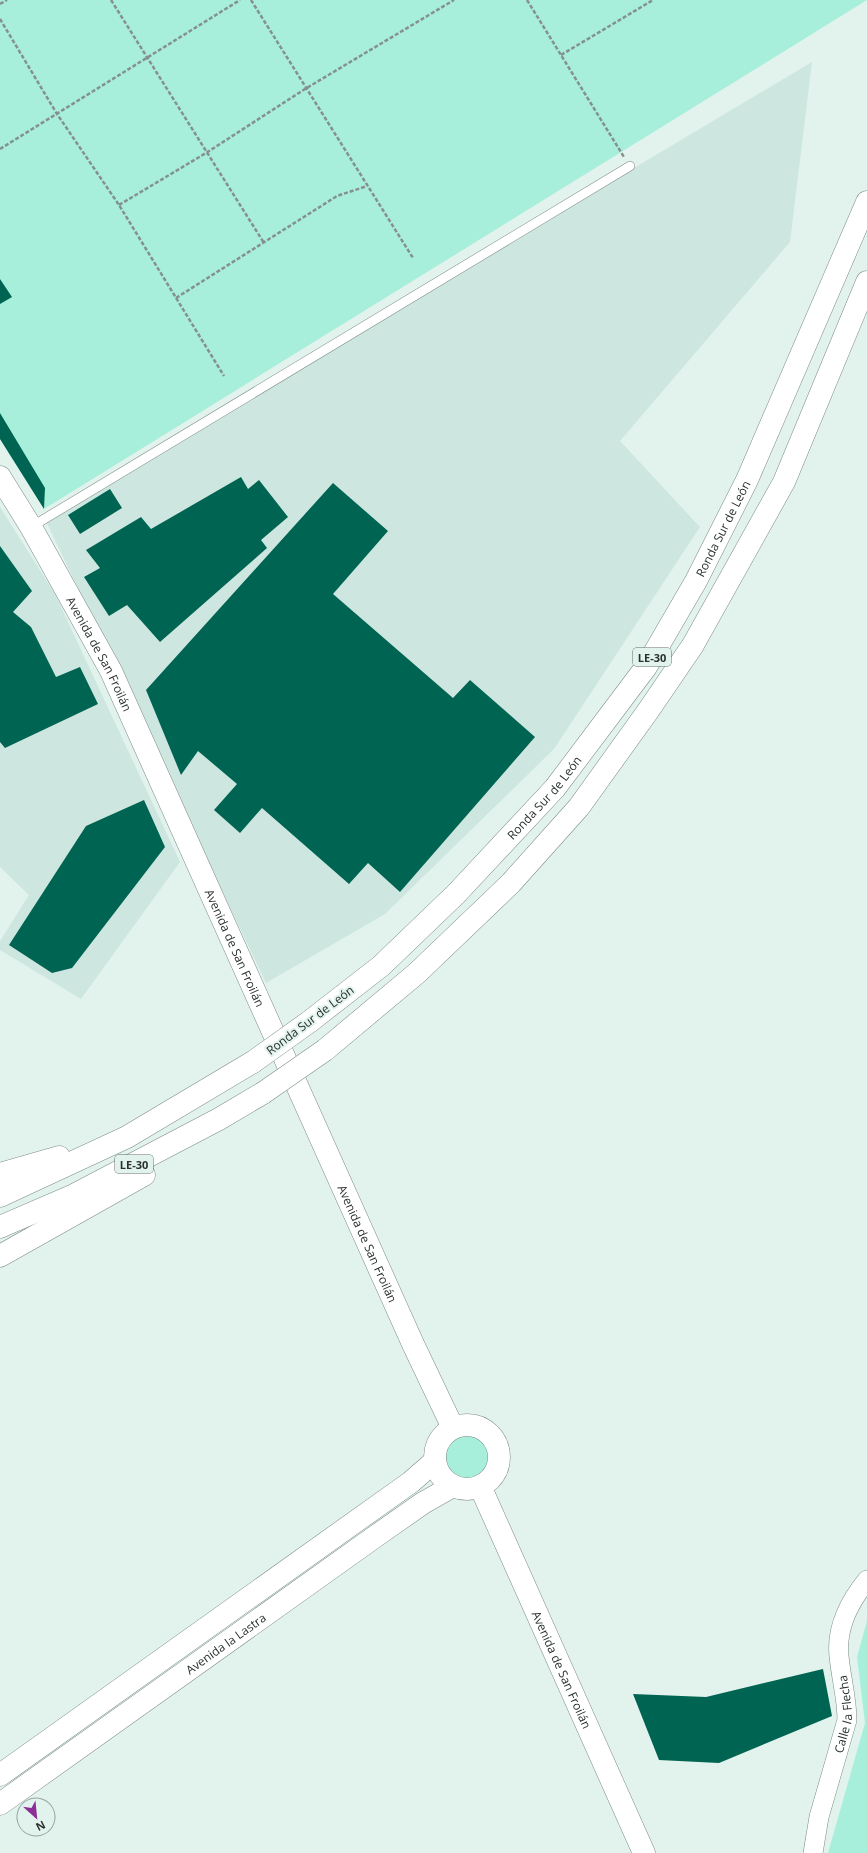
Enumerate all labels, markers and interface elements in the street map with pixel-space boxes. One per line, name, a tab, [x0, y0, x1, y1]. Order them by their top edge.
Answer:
street label: Ronda Sur de León	[691, 477, 754, 580]
street label: Avenida de San Froilán	[63, 593, 136, 714]
road number: LE-30	[633, 648, 671, 666]
street label: Ronda Sur de León	[503, 752, 585, 843]
street label: Avenida de San Froilán	[201, 886, 269, 1009]
street label: Ronda Sur de León	[263, 981, 357, 1059]
road number: LE-30	[115, 1155, 153, 1173]
street label: Avenida de San Froilán	[334, 1182, 402, 1305]
street label: Avenida de San Froilán	[528, 1608, 596, 1731]
street label: Avenida la Lastra	[182, 1609, 269, 1678]
street label: Calle la Flecha	[829, 1674, 856, 1755]
north arrow	[16, 1797, 56, 1837]
text: N	[33, 1818, 48, 1835]

